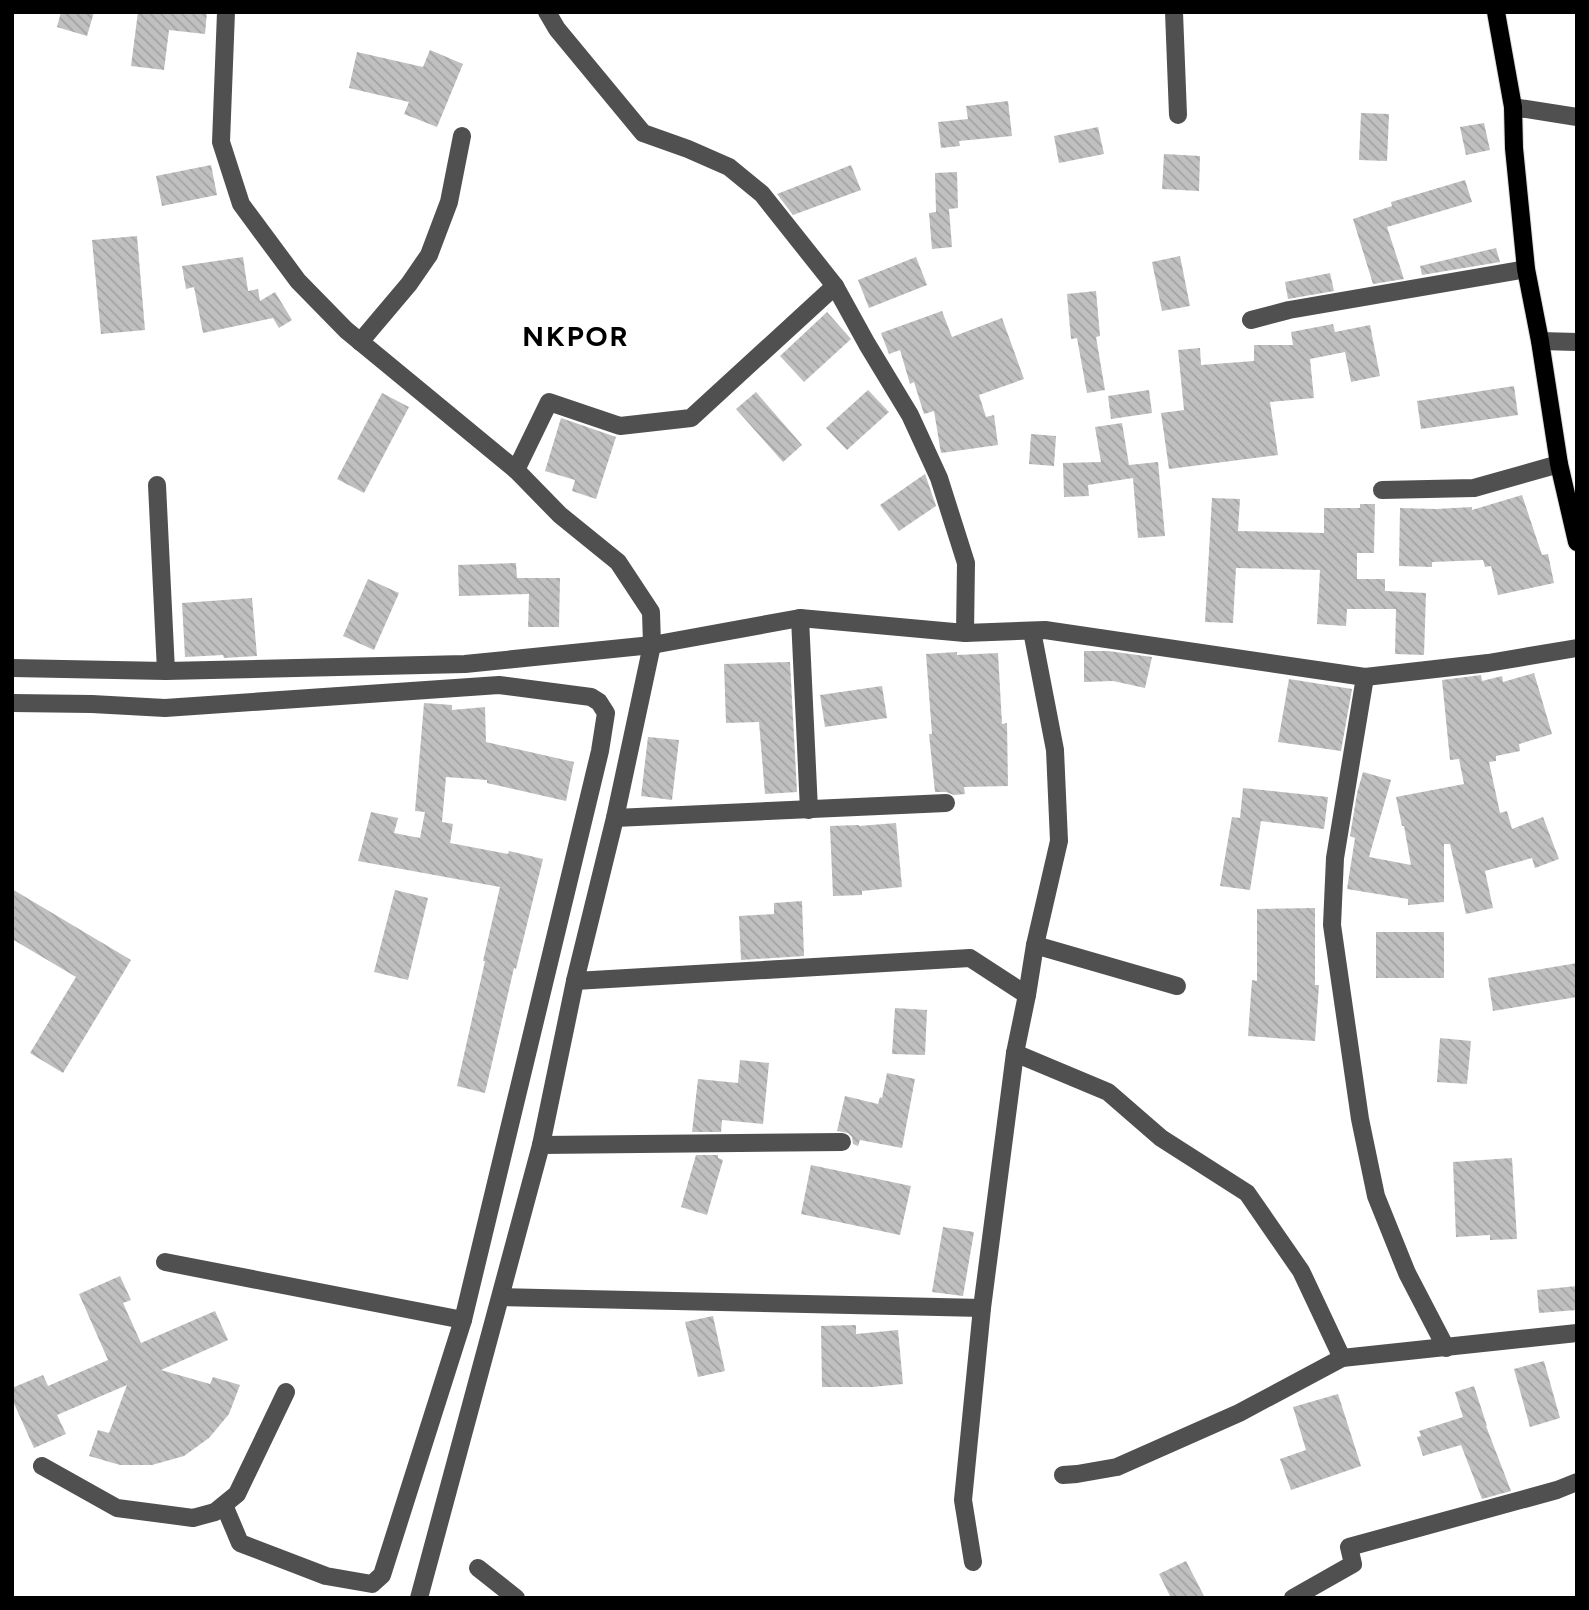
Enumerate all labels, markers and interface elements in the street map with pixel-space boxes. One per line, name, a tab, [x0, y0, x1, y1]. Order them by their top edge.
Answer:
district label: NKPOR	[522, 319, 630, 353]

